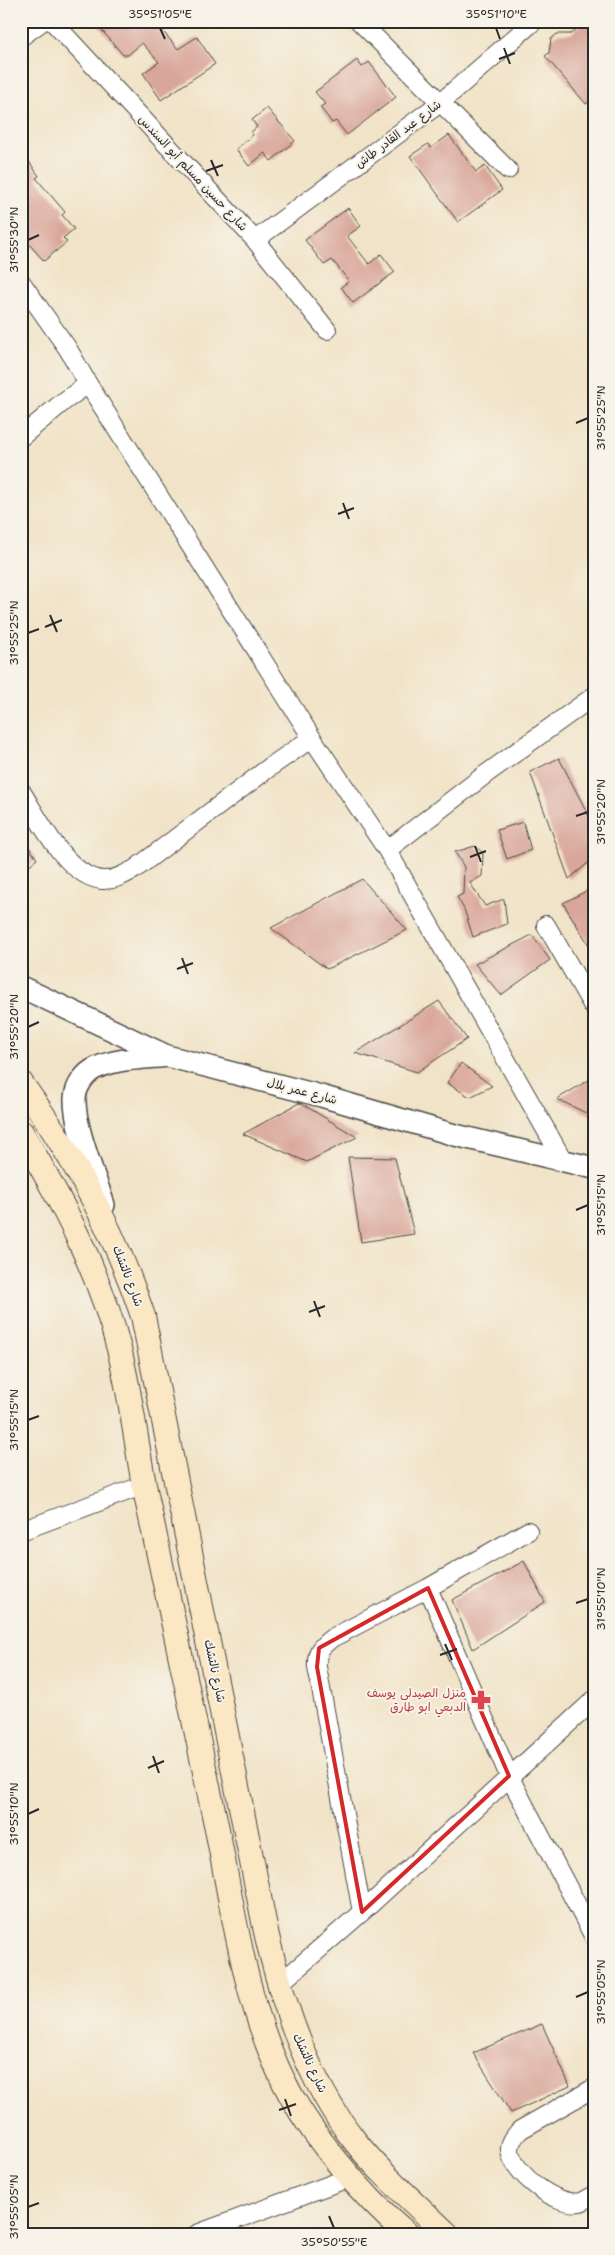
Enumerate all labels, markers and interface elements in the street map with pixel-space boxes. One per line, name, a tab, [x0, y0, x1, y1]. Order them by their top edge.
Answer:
text: 35°51'05"E	[128, 6, 192, 22]
text: 35°51'10"E	[465, 6, 527, 22]
street label: شارع عبد القادر طاش	[352, 96, 445, 172]
street label: شارع حسين مسلم أبو السندس	[134, 111, 251, 235]
text: 31°55'30"N	[6, 207, 22, 273]
text: 31°55'25"N	[593, 385, 609, 451]
text: 31°55'25"N	[6, 600, 22, 666]
text: 31°55'20"N	[593, 779, 609, 845]
text: 31°55'20"N	[6, 994, 22, 1060]
street label: شارع عمر بلال	[265, 1074, 339, 1109]
text: 31°55'15"N	[593, 1174, 609, 1236]
street label: شارع نالتشك	[108, 1243, 147, 1309]
text: 31°55'15"N	[6, 1389, 22, 1451]
text: 31°55'10"N	[593, 1567, 609, 1631]
street label: شارع نالتشك	[200, 1638, 229, 1704]
place label: منزل الصيدلي يوسف الدبعي ابو طارق	[367, 1685, 466, 1718]
pharmacy icon: منزل الصيدلي يوسف الدبعي ابو طارق	[470, 1689, 492, 1711]
text: 31°55'10"N	[6, 1782, 22, 1846]
text: 31°55'05"N	[593, 1959, 609, 2025]
street label: شارع نالتشك	[288, 2031, 331, 2096]
text: 31°55'05"N	[6, 2174, 22, 2240]
text: 35°50'55"E	[301, 2234, 367, 2250]

